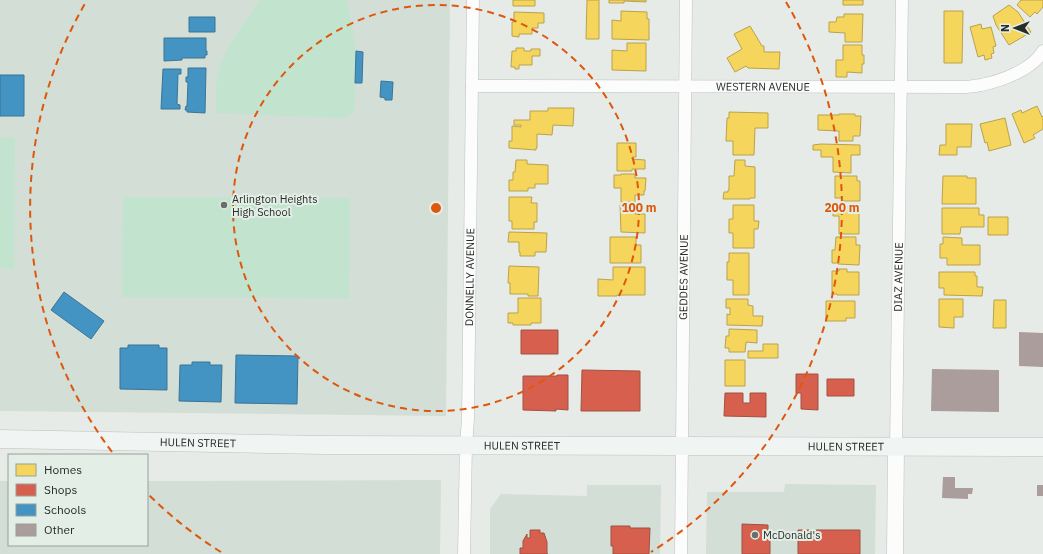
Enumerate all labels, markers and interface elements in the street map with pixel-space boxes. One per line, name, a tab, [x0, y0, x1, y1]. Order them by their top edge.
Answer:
north arrow	[995, 8, 1035, 48]
text: N	[998, 24, 1012, 32]
street label: WESTERN AVENUE	[716, 79, 810, 94]
place label: Arlington Heights High School	[232, 192, 318, 219]
marker: Arlington Heights High School	[219, 200, 229, 210]
text: 100 m	[621, 200, 657, 215]
text: 200 m	[824, 200, 860, 215]
centre of rings	[429, 201, 443, 215]
street label: DONNELLY AVENUE	[462, 228, 477, 326]
street label: GEDDES AVENUE	[676, 234, 691, 320]
street label: DIAZ AVENUE	[891, 242, 906, 312]
street label: HULEN STREET	[160, 435, 237, 450]
street label: HULEN STREET	[484, 438, 561, 453]
street label: HULEN STREET	[808, 439, 885, 454]
legend	[8, 454, 148, 546]
text: Homes	[44, 462, 82, 477]
text: Shops	[44, 482, 77, 497]
text: Schools	[44, 502, 87, 517]
text: Other	[44, 522, 75, 537]
place label: McDonald's	[763, 528, 821, 542]
marker: McDonald's	[750, 530, 760, 540]

